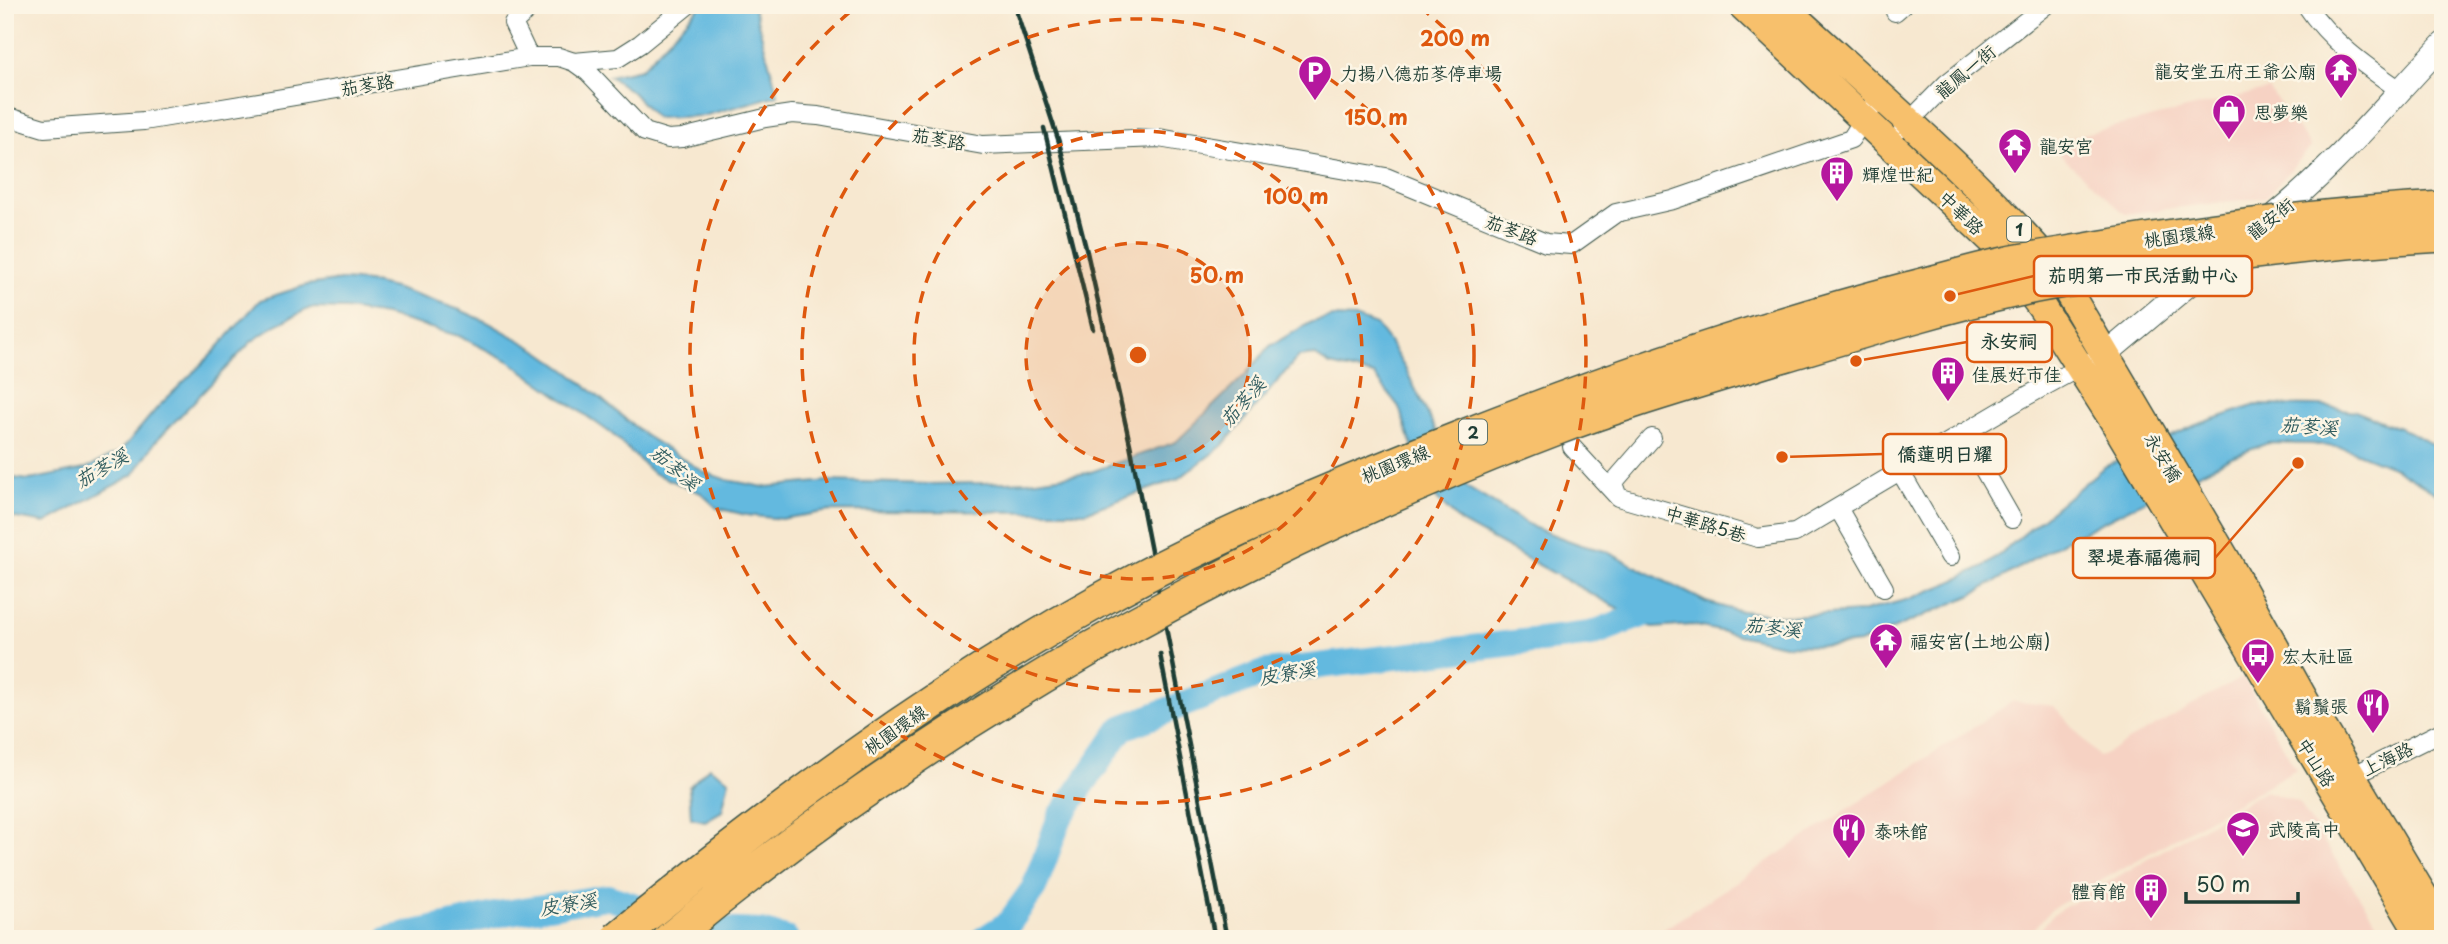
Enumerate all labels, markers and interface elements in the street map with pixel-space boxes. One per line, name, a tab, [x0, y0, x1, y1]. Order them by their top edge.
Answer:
text: 200 m	[1420, 21, 1490, 53]
street label: 龍鳳一街	[1929, 38, 2001, 104]
temple icon: 龍安堂五府王爺公廟	[2322, 51, 2360, 100]
parking icon: 力揚八德茄苳停車場	[1296, 53, 1334, 102]
place label: 龍安堂五府王爺公廟	[2154, 57, 2316, 84]
place label: 力揚八德茄苳停車場	[1340, 59, 1502, 86]
street label: 茄苳路	[338, 66, 396, 102]
shop icon: 思夢樂	[2210, 92, 2248, 141]
place label: 思夢樂	[2254, 98, 2308, 125]
text: 150 m	[1344, 100, 1408, 132]
street label: 茄苳路	[910, 120, 968, 156]
temple icon: 龍安宮	[1996, 126, 2034, 175]
place label: 龍安宮	[2039, 132, 2093, 159]
building icon: 輝煌世紀	[1818, 154, 1856, 203]
place label: 輝煌世紀	[1862, 160, 1934, 187]
text: 100 m	[1263, 179, 1329, 211]
street label: 中華路	[1933, 184, 1991, 240]
street label: 龍安街	[2241, 191, 2299, 245]
street label: 茄苳路	[1482, 207, 1542, 251]
road number: 1	[2007, 216, 2031, 242]
street label: 桃園環線	[2141, 217, 2217, 253]
callout: 茄明第一市民活動中心	[2034, 256, 2252, 296]
text: 50 m	[1190, 258, 1244, 290]
text: 茄明第一市民活動中心	[2048, 260, 2238, 288]
callout: 永安祠	[1967, 322, 2052, 362]
text: 永安祠	[1980, 326, 2038, 354]
centre of rings	[1126, 343, 1150, 367]
building icon: 佳展好市佳	[1929, 354, 1967, 403]
place label: 佳展好市佳	[1972, 360, 2062, 387]
water label: 茄苳溪	[1213, 370, 1272, 432]
water label: 茄苳溪	[2280, 409, 2339, 441]
road number: 2	[1459, 420, 1487, 444]
street label: 永安橋	[2139, 427, 2189, 487]
callout: 僑蓮明日耀	[1883, 434, 2006, 474]
street label: 桃園環線	[1357, 437, 1433, 489]
water label: 茄苳溪	[645, 438, 707, 497]
text: 僑蓮明日耀	[1897, 439, 1993, 467]
water label: 茄苳溪	[69, 440, 134, 493]
street label: 中華路5巷	[1662, 498, 1750, 548]
callout: 翠堤春福德祠	[2073, 538, 2215, 578]
text: 翠堤春福德祠	[2087, 542, 2201, 570]
water label: 茄苳溪	[1743, 609, 1804, 643]
temple icon: 福安宮(土地公廟)	[1867, 621, 1905, 670]
place label: 福安宮(土地公廟)	[1910, 627, 2050, 654]
bus stop icon: 宏太社區	[2239, 636, 2277, 685]
place label: 宏太社區	[2282, 642, 2354, 669]
water label: 皮寮溪	[1256, 653, 1318, 691]
restaurant icon: 鬍鬚張	[2354, 686, 2392, 735]
place label: 鬍鬚張	[2294, 692, 2348, 719]
street label: 桃園環線	[858, 697, 932, 761]
street label: 中山路	[2291, 732, 2343, 792]
street label: 上海路	[2357, 734, 2417, 782]
school or university icon: 武陵高中	[2224, 809, 2262, 858]
restaurant icon: 泰味館	[1830, 811, 1868, 860]
place label: 武陵高中	[2268, 815, 2340, 842]
place label: 泰味館	[1874, 817, 1928, 844]
scale bar	[2186, 860, 2298, 904]
text: 50 m	[2196, 867, 2250, 899]
building icon: 體育館	[2132, 871, 2170, 920]
place label: 體育館	[2072, 877, 2126, 904]
water label: 皮寮溪	[538, 885, 599, 921]

